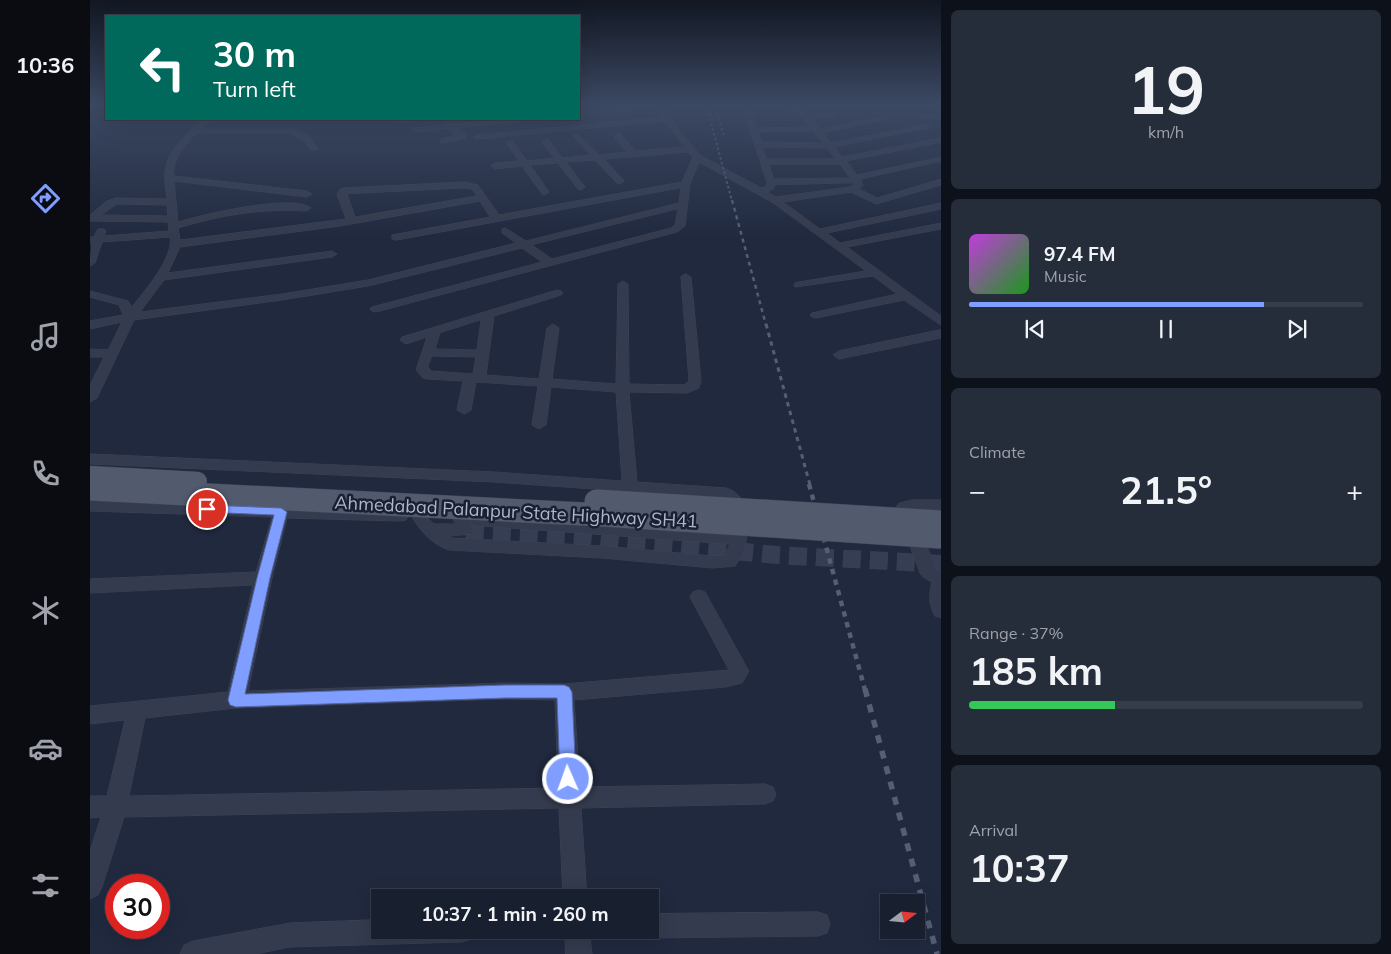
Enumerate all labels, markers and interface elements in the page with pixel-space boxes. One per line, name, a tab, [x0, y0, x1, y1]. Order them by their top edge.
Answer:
text: 30 m	[213, 32, 296, 76]
icon: left	[130, 35, 195, 100]
text: 19	[1127, 49, 1205, 130]
text: 10:36	[16, 51, 74, 79]
text: Turn left	[213, 75, 296, 103]
text: km/h	[1148, 122, 1184, 142]
icon: directions	[28, 181, 63, 216]
text: 97.4 FM	[1044, 242, 1116, 266]
text: Music	[1044, 266, 1087, 286]
icon: previous	[1021, 315, 1049, 343]
icon: pause	[1152, 315, 1180, 343]
icon: next	[1283, 315, 1311, 343]
icon: music	[28, 319, 63, 354]
text: Climate	[969, 442, 1025, 462]
icon: phone	[28, 456, 63, 491]
text: 21.5°	[1120, 466, 1212, 514]
text: −	[969, 473, 986, 508]
text: +	[1346, 473, 1363, 508]
pin	[186, 488, 228, 530]
street label: Ahmedabad Palanpur State Highway SH41	[334, 491, 698, 532]
icon: arrive	[193, 495, 221, 523]
icon: climate	[28, 593, 63, 628]
text: Range · 37%	[969, 623, 1064, 643]
text: 185 km	[969, 647, 1103, 695]
icon: car	[28, 731, 63, 766]
position arrow	[541, 752, 593, 804]
text: Arrival	[969, 820, 1018, 840]
text: 10:37	[969, 844, 1070, 892]
icon: filters	[28, 868, 63, 903]
speed limit sign: 30	[105, 874, 170, 939]
north arrow	[880, 894, 925, 939]
map controls	[880, 894, 925, 939]
text: 10:37 · 1 min · 260 m	[421, 902, 609, 926]

